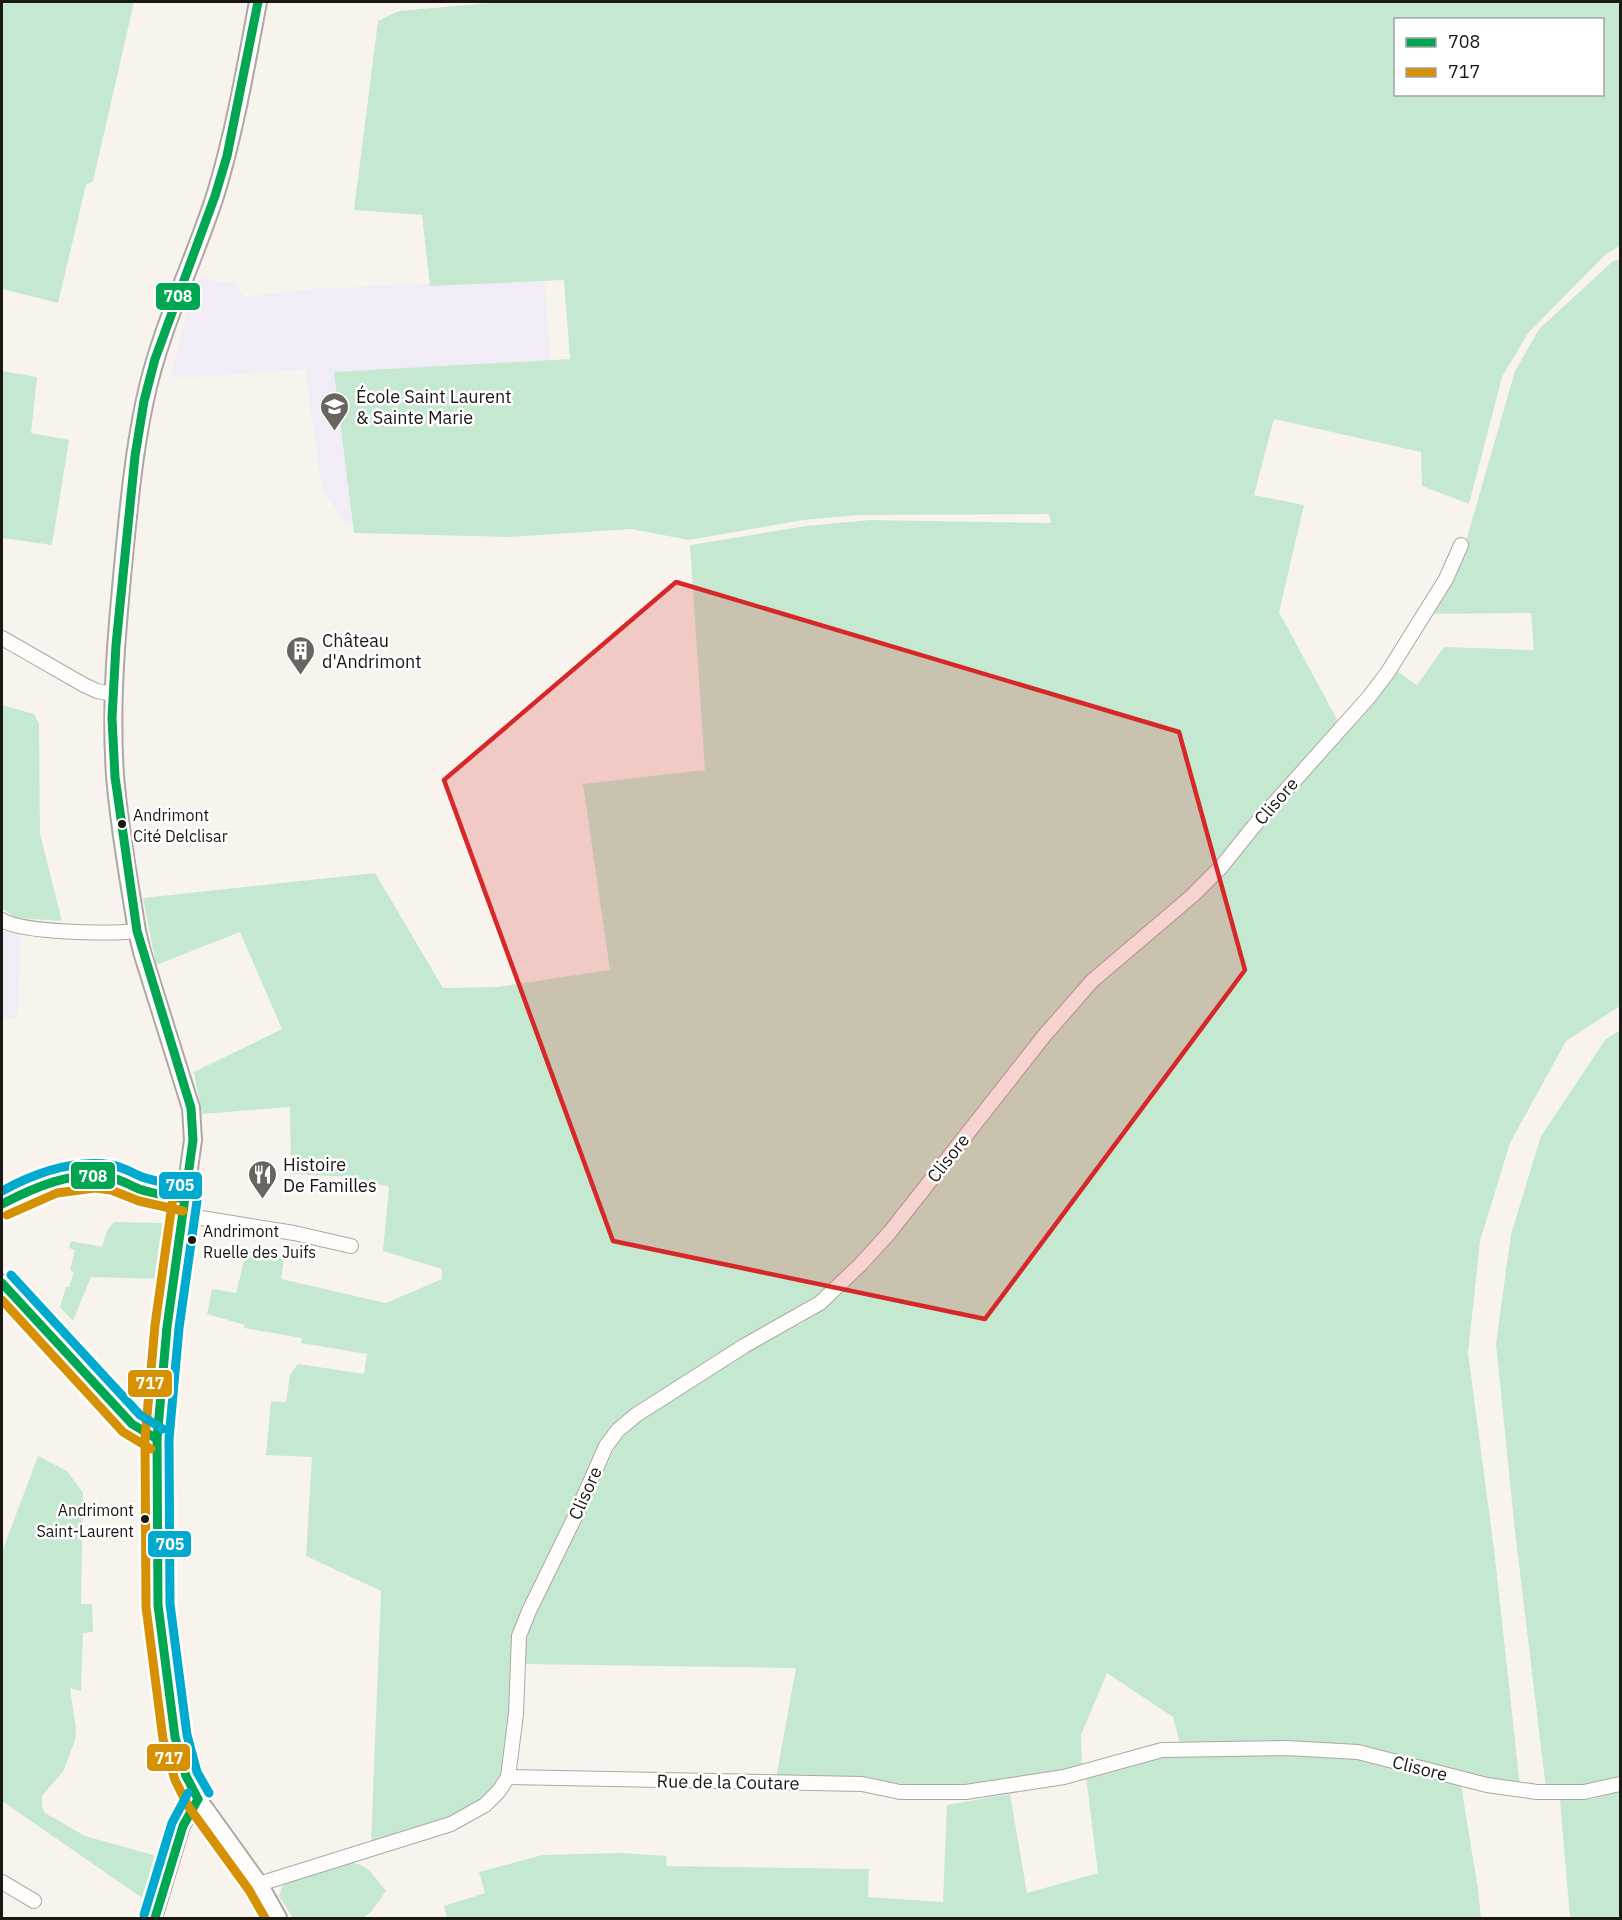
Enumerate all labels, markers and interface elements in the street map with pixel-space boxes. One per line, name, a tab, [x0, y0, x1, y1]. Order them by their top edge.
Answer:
legend	[1394, 18, 1604, 96]
text: 708	[1448, 30, 1480, 53]
text: 717	[1448, 60, 1480, 83]
line badge: 708	[155, 282, 201, 311]
text: 708	[164, 286, 192, 306]
place label: École Saint Laurent & Sainte Marie	[356, 385, 512, 429]
school or university icon: École Saint Laurent & Sainte Marie	[319, 390, 351, 432]
place label: Château d'Andrimont	[322, 629, 422, 673]
building icon: Château d'Andrimont	[285, 634, 317, 676]
street label: Clisore	[1249, 772, 1303, 830]
place label: Andrimont Cité Delclisar	[133, 805, 228, 846]
marker: Andrimont Cité Delclisar	[116, 818, 128, 830]
street label: Clisore	[922, 1129, 974, 1187]
place label: Histoire De Familles	[283, 1153, 377, 1197]
restaurant icon: Histoire De Familles	[246, 1158, 278, 1200]
line badge: 708	[70, 1161, 116, 1190]
text: 708	[79, 1166, 107, 1186]
line badge: 705	[158, 1171, 203, 1200]
text: 705	[166, 1175, 195, 1195]
place label: Andrimont Ruelle des Juifs	[203, 1221, 316, 1262]
marker: Andrimont Ruelle des Juifs	[186, 1234, 198, 1246]
line badge: 717	[127, 1369, 173, 1398]
text: 717	[136, 1373, 164, 1393]
street label: Clisore	[563, 1463, 607, 1523]
place label: Andrimont Saint-Laurent	[36, 1500, 134, 1541]
marker: Andrimont Saint-Laurent	[139, 1513, 151, 1525]
line badge: 705	[147, 1530, 192, 1558]
text: 705	[156, 1534, 185, 1554]
line badge: 717	[146, 1743, 191, 1772]
text: 717	[155, 1748, 183, 1768]
street label: Clisore	[1390, 1750, 1450, 1786]
street label: Rue de la Coutare	[656, 1769, 800, 1795]

